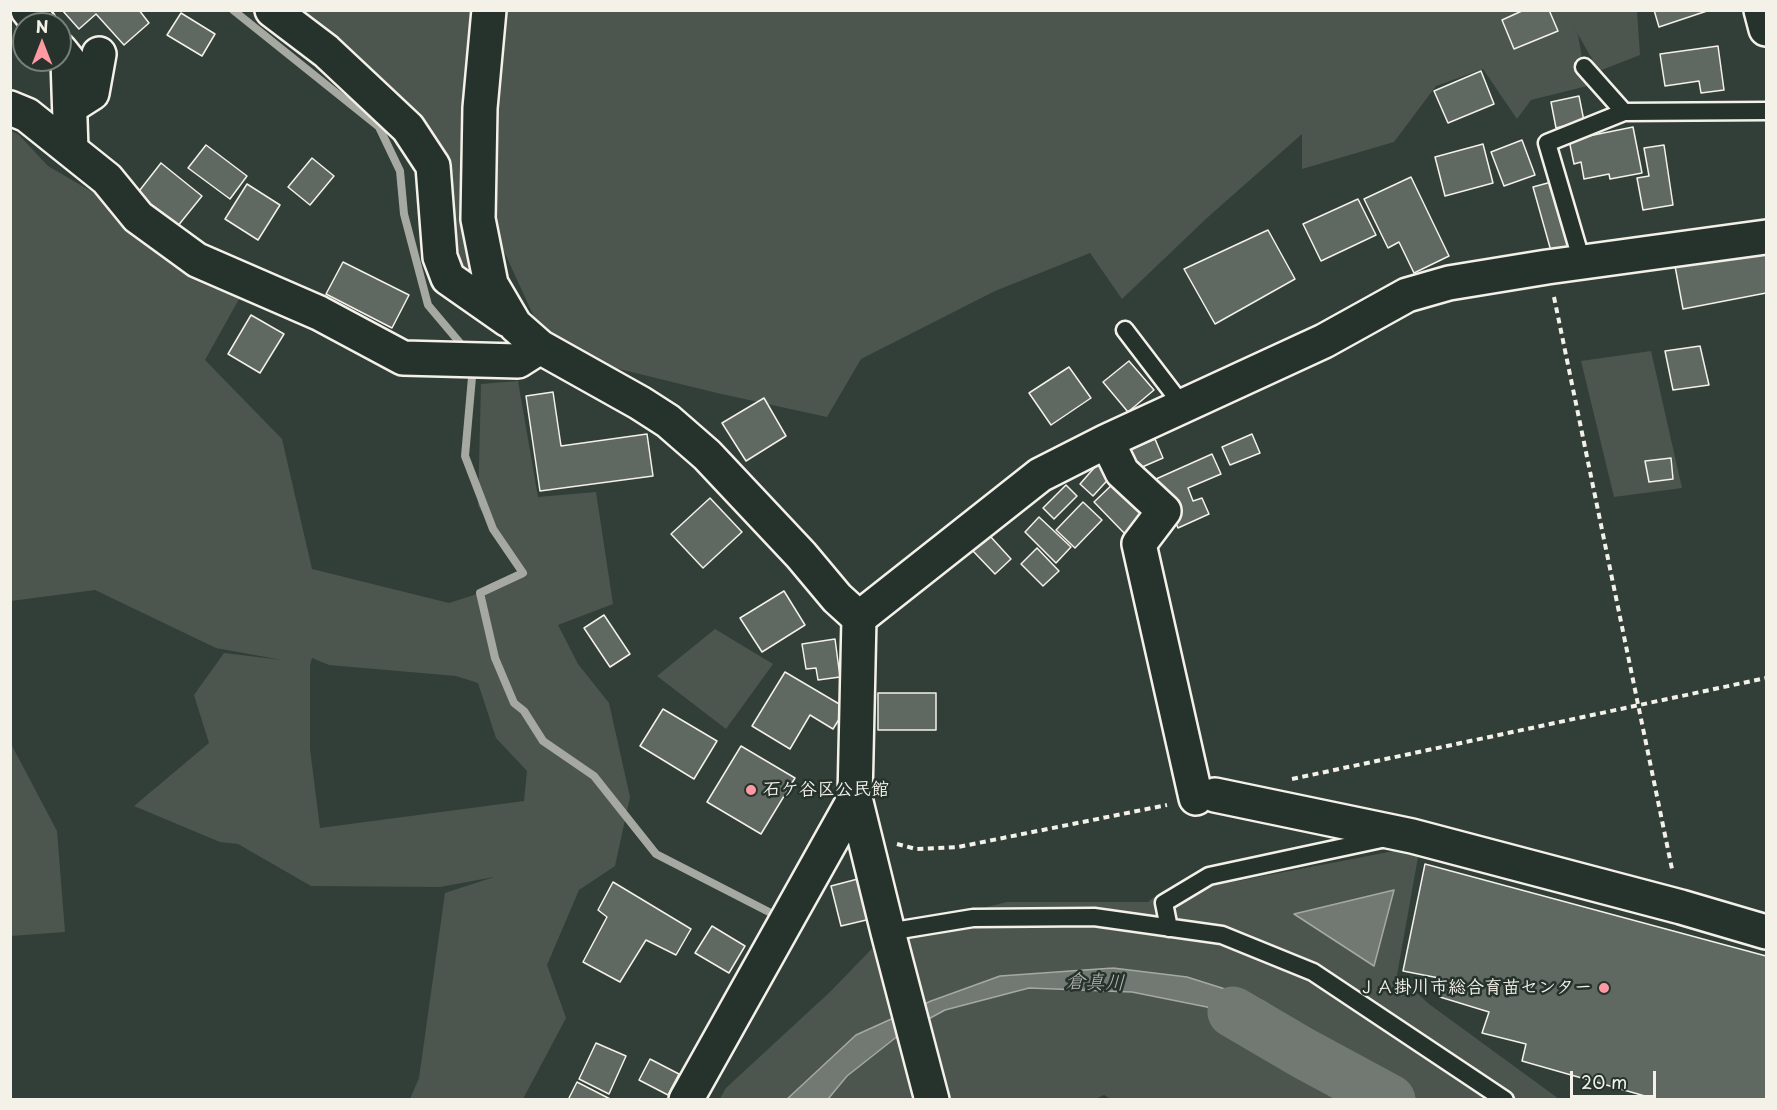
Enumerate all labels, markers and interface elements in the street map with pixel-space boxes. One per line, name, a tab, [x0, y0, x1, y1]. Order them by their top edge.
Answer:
north arrow	[12, 12, 72, 72]
text: N	[36, 14, 48, 38]
place label: 石ケ谷区公民館	[763, 779, 889, 801]
marker: 石ケ谷区公民館	[744, 783, 758, 797]
water label: 倉真川	[1065, 970, 1125, 996]
place label: ＪＡ掛川市総合育苗センター	[1358, 977, 1592, 999]
marker: ＪＡ掛川市総合育苗センター	[1597, 981, 1611, 995]
scale bar	[1573, 1059, 1658, 1097]
text: 20 m	[1581, 1068, 1627, 1095]

